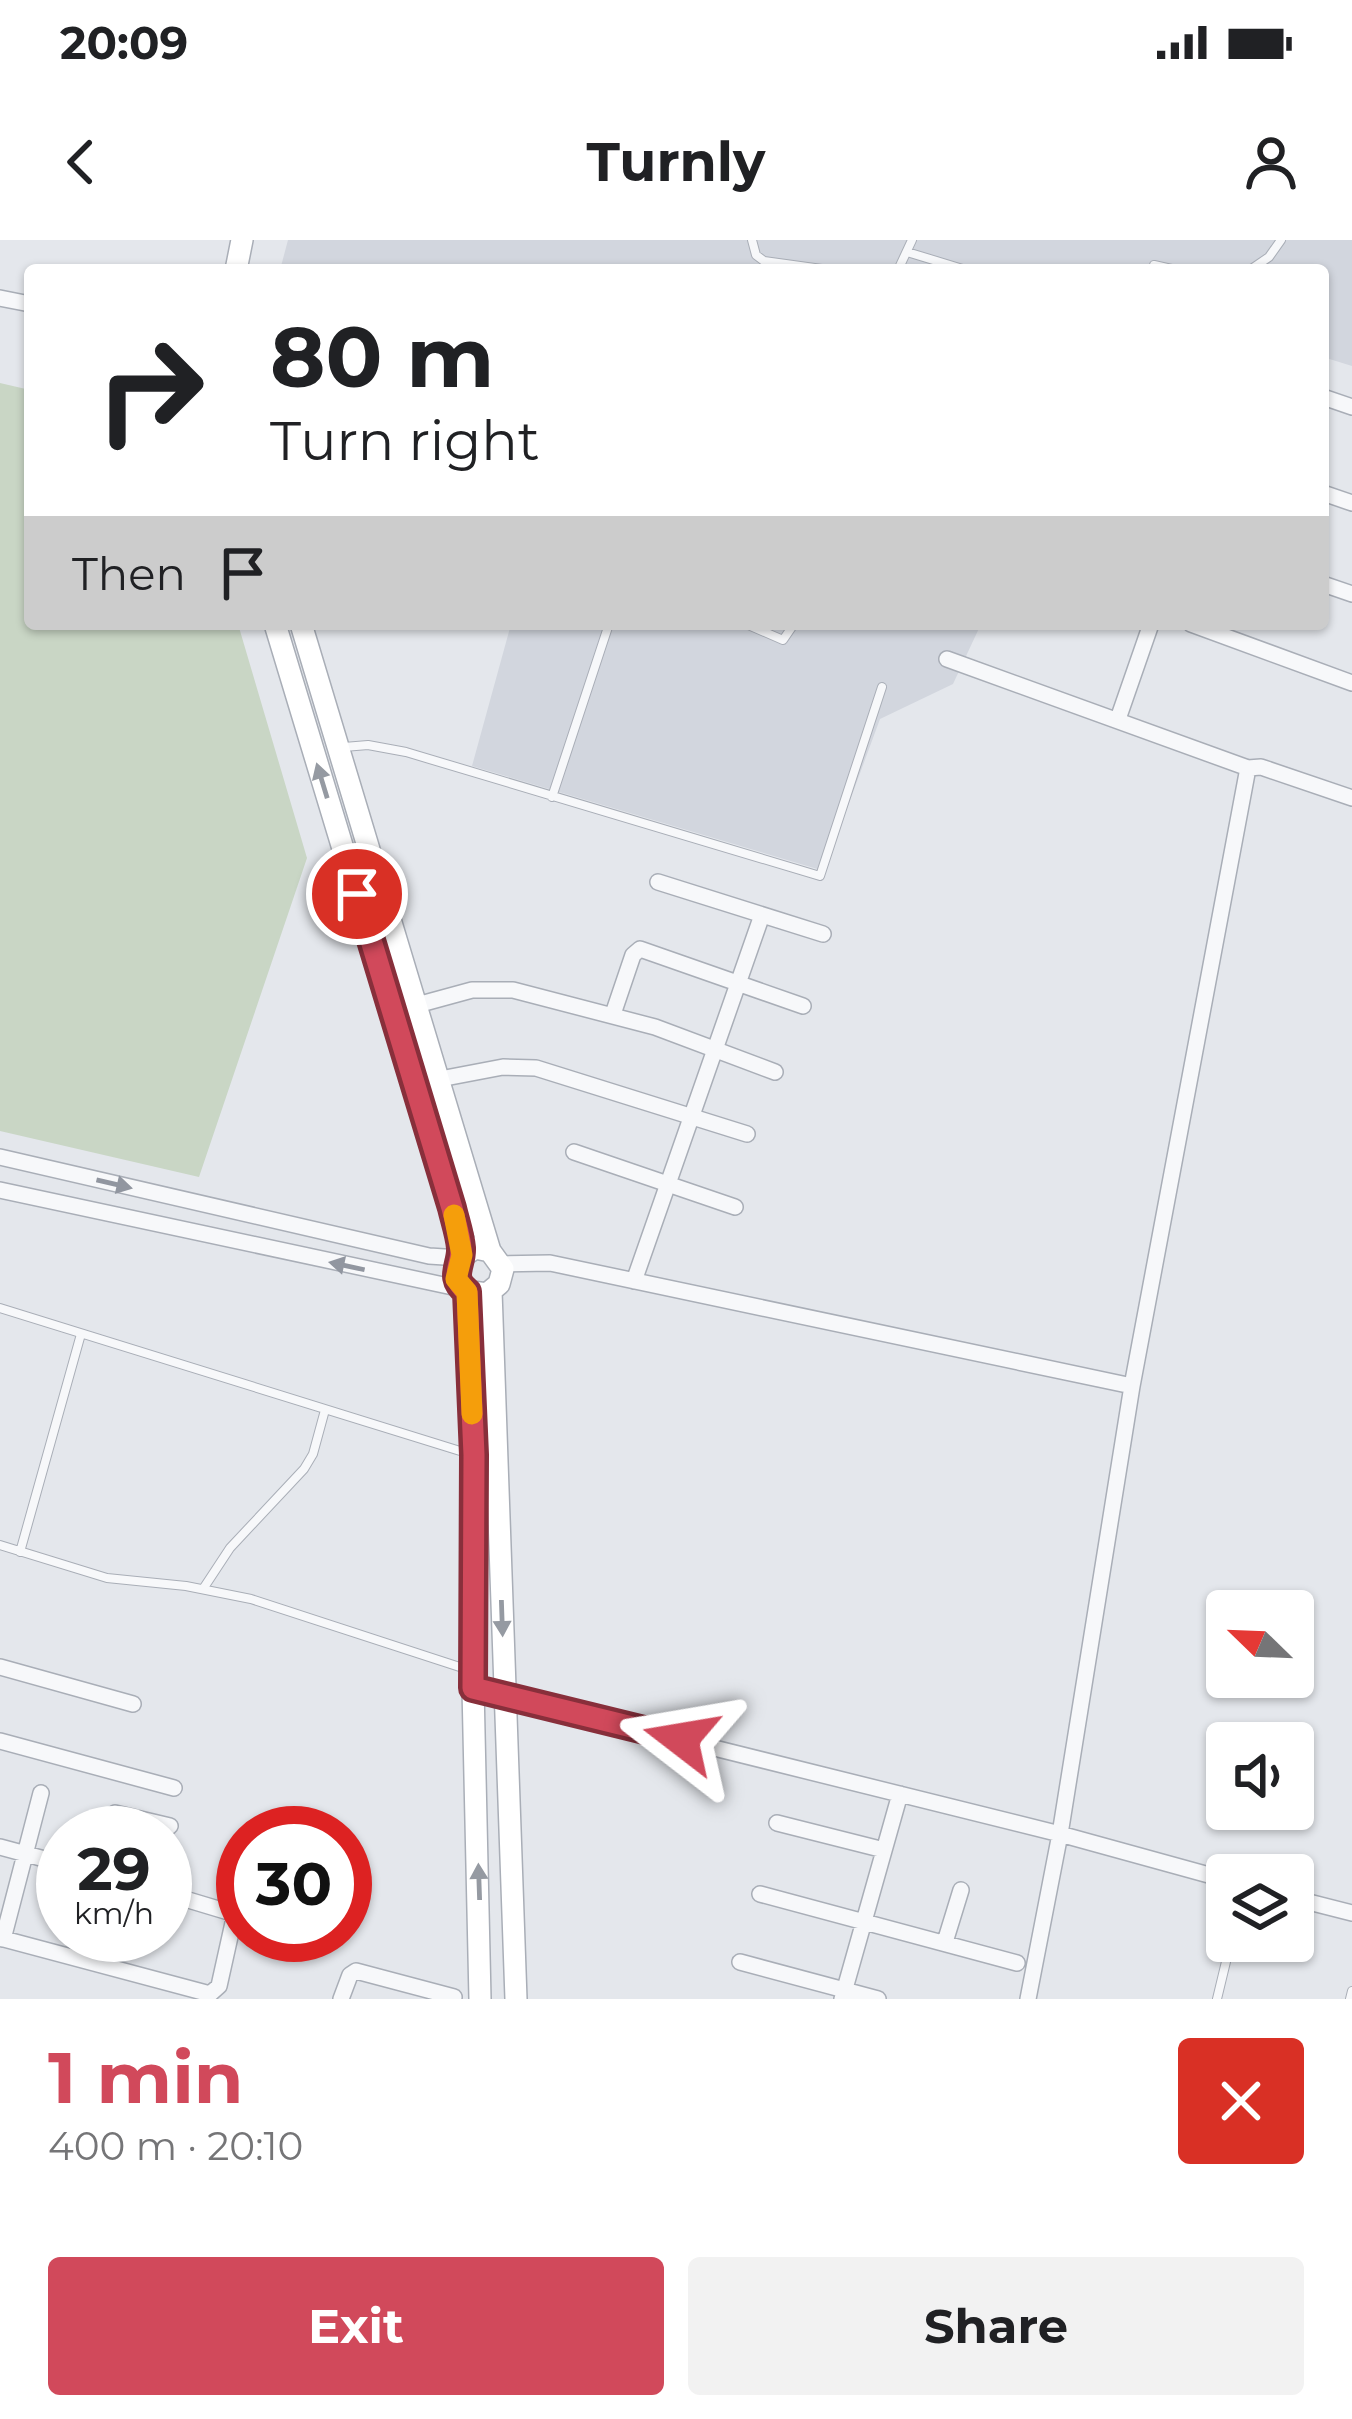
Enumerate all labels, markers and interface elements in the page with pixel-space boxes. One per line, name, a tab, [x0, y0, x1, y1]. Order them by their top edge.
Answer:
text: 20:09	[60, 15, 188, 70]
icon: back	[48, 129, 114, 195]
text: Turnly	[587, 129, 765, 195]
icon: person	[1238, 129, 1304, 195]
text: 80 m	[270, 306, 494, 408]
icon: right	[72, 312, 228, 468]
text: Turn right	[270, 408, 540, 474]
icon: arrive	[210, 540, 276, 606]
text: Then	[72, 546, 186, 601]
one-way arrow	[312, 762, 331, 798]
pin	[306, 843, 408, 945]
icon: arrive	[324, 861, 390, 927]
one-way arrow	[95, 1175, 132, 1194]
one-way arrow	[328, 1256, 366, 1275]
north arrow	[1206, 1590, 1314, 1698]
map controls	[1206, 1590, 1314, 1962]
one-way arrow	[493, 1600, 512, 1638]
position arrow	[618, 1676, 744, 1802]
button: sound	[1206, 1722, 1314, 1830]
speed limit sign: 30	[216, 1806, 372, 1962]
text: 29	[77, 1832, 151, 1905]
button: layers	[1206, 1854, 1314, 1962]
one-way arrow	[469, 1862, 488, 1900]
text: km/h	[74, 1895, 154, 1932]
text: 1 min	[48, 2033, 244, 2121]
button: close	[1178, 2038, 1304, 2164]
text: 400 m · 20:10	[48, 2122, 303, 2170]
button: Exit	[48, 2257, 664, 2395]
button: Share	[688, 2257, 1304, 2395]

